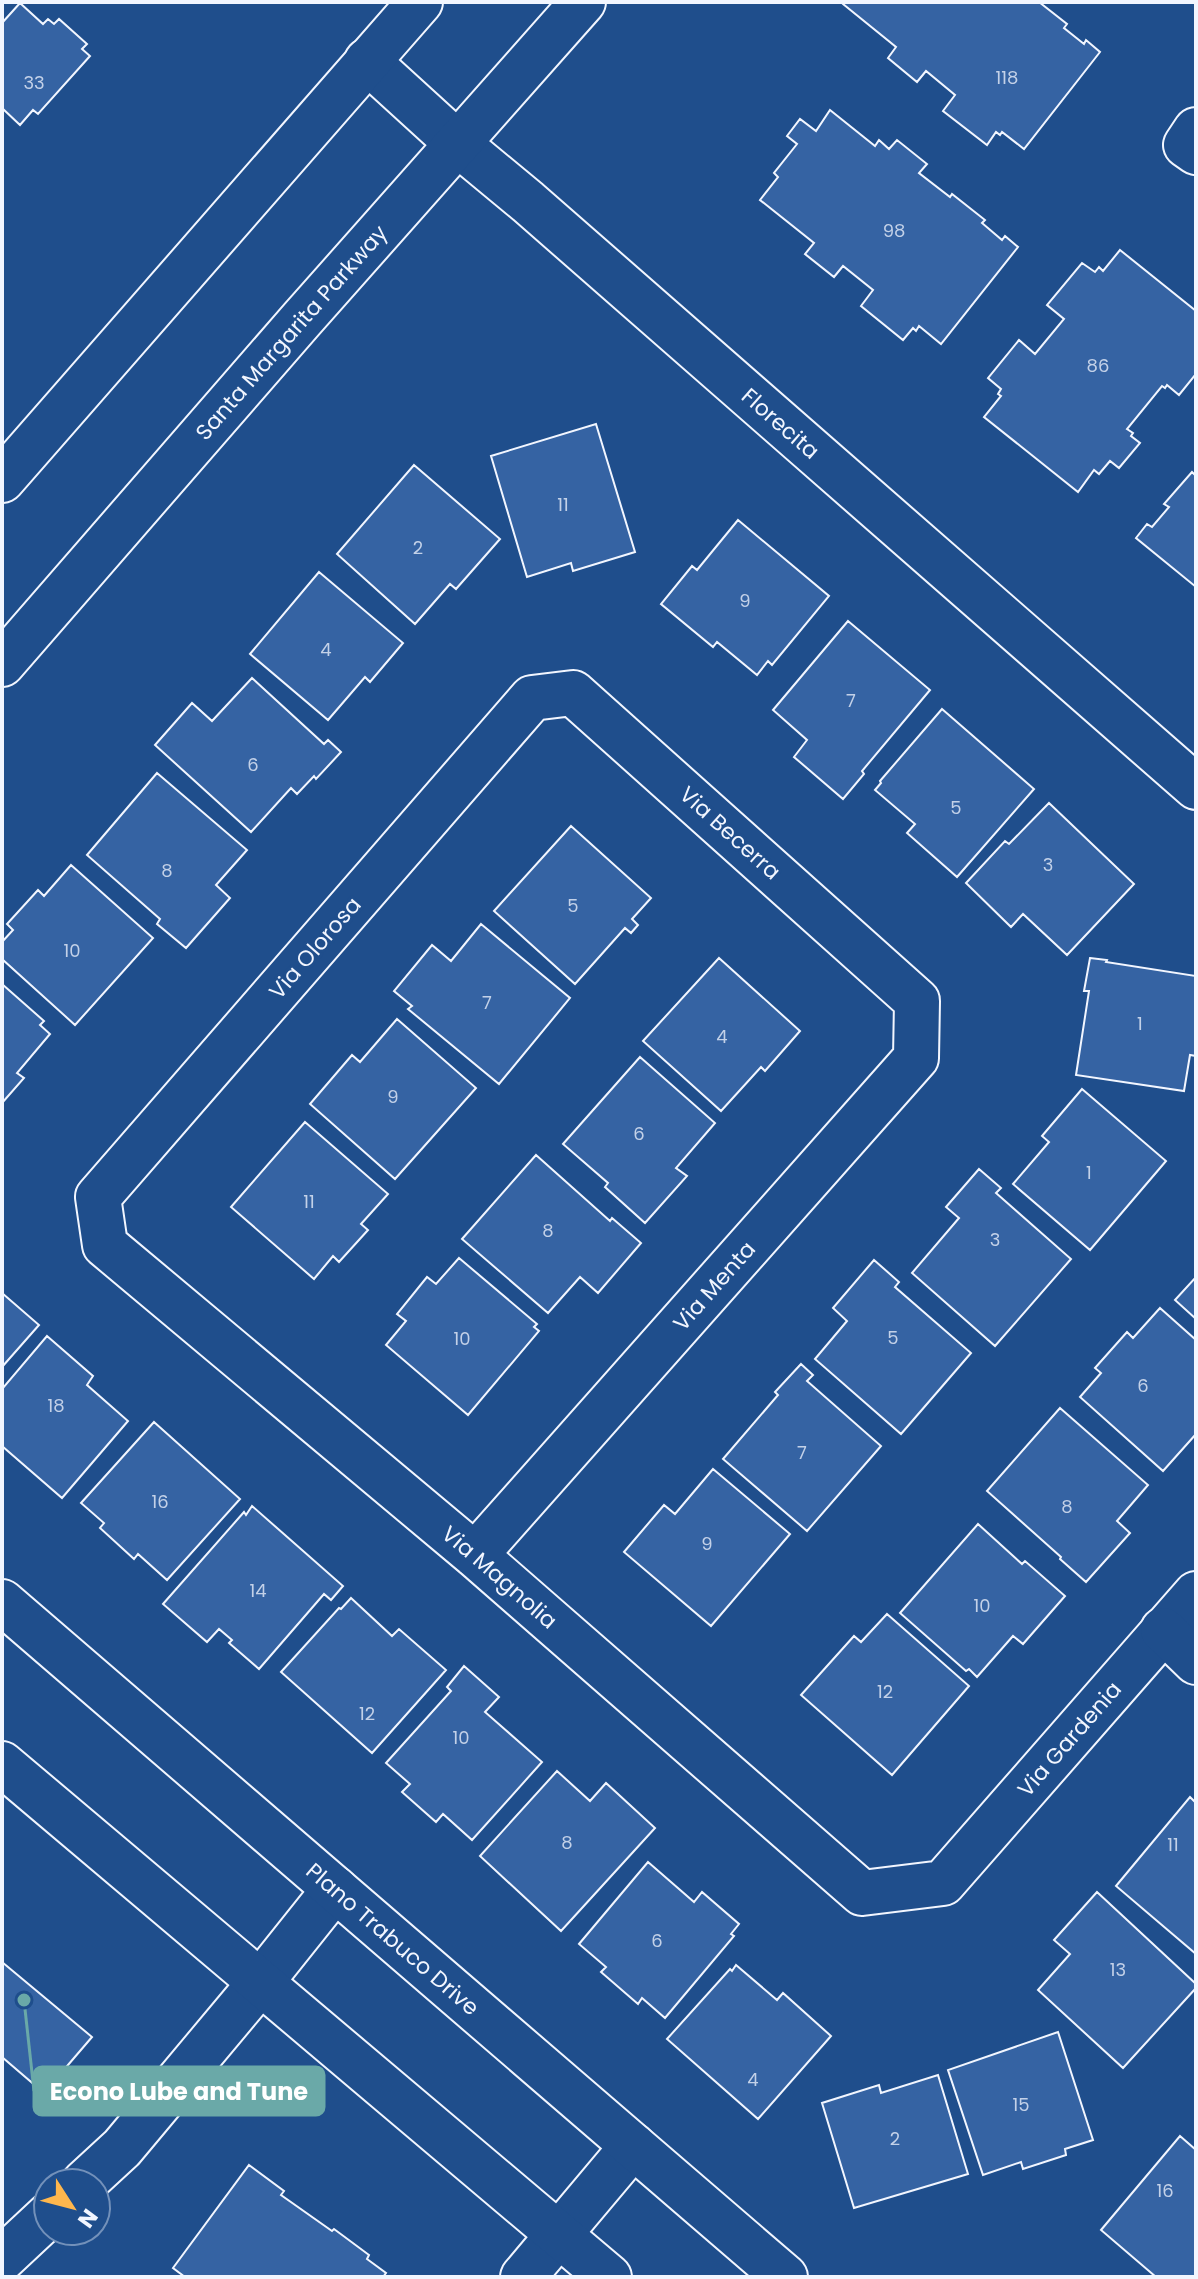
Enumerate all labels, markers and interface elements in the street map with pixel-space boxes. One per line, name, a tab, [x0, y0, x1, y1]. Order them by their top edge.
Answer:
house number: 118	[996, 65, 1018, 90]
house number: 33	[23, 70, 45, 95]
street label: Santa Margarita Parkway	[188, 217, 395, 447]
house number: 98	[883, 218, 905, 243]
house number: 86	[1087, 353, 1109, 378]
street label: Florecita	[735, 381, 826, 466]
house number: 11	[557, 492, 569, 517]
house number: 2	[413, 535, 423, 560]
house number: 9	[739, 588, 751, 613]
house number: 4	[320, 637, 332, 662]
house number: 7	[846, 688, 856, 713]
house number: 6	[247, 752, 259, 777]
street label: Via Becerra	[673, 779, 787, 887]
house number: 5	[950, 795, 962, 820]
house number: 3	[1043, 852, 1053, 877]
house number: 8	[161, 858, 173, 883]
street label: Via Olorosa	[262, 890, 368, 1006]
house number: 5	[567, 893, 579, 918]
house number: 10	[63, 938, 81, 963]
house number: 7	[482, 990, 492, 1015]
house number: 1	[1137, 1011, 1143, 1036]
house number: 4	[716, 1024, 728, 1049]
house number: 9	[387, 1084, 399, 1109]
house number: 6	[633, 1121, 645, 1146]
house number: 1	[1086, 1160, 1092, 1185]
house number: 11	[303, 1189, 315, 1214]
house number: 8	[542, 1218, 554, 1243]
house number: 3	[990, 1227, 1000, 1252]
street label: Via Menta	[666, 1234, 762, 1337]
house number: 5	[887, 1325, 899, 1350]
house number: 10	[453, 1326, 471, 1351]
house number: 6	[1137, 1373, 1149, 1398]
house number: 18	[47, 1393, 65, 1418]
house number: 7	[797, 1440, 807, 1465]
house number: 16	[151, 1489, 169, 1514]
house number: 8	[1061, 1494, 1073, 1519]
street label: Via Magnolia	[435, 1518, 564, 1636]
house number: 9	[701, 1531, 713, 1556]
house number: 14	[249, 1578, 267, 1603]
house number: 10	[973, 1593, 991, 1618]
street label: Via Gardenia	[1010, 1674, 1128, 1803]
house number: 12	[877, 1679, 893, 1704]
house number: 12	[359, 1701, 375, 1726]
house number: 10	[452, 1725, 470, 1750]
house number: 8	[561, 1830, 573, 1855]
house number: 11	[1167, 1832, 1179, 1857]
street label: Plano Trabuco Drive	[300, 1855, 486, 2022]
house number: 6	[651, 1928, 663, 1953]
house number: 13	[1110, 1957, 1126, 1982]
callout: Econo Lube and Tune	[34, 2067, 324, 2115]
house number: 4	[747, 2067, 759, 2092]
text: Econo Lube and Tune	[50, 2075, 308, 2108]
house number: 15	[1012, 2092, 1030, 2117]
house number: 2	[890, 2126, 900, 2151]
north arrow	[32, 2167, 112, 2247]
house number: 16	[1156, 2178, 1174, 2203]
text: N	[70, 2203, 105, 2234]

